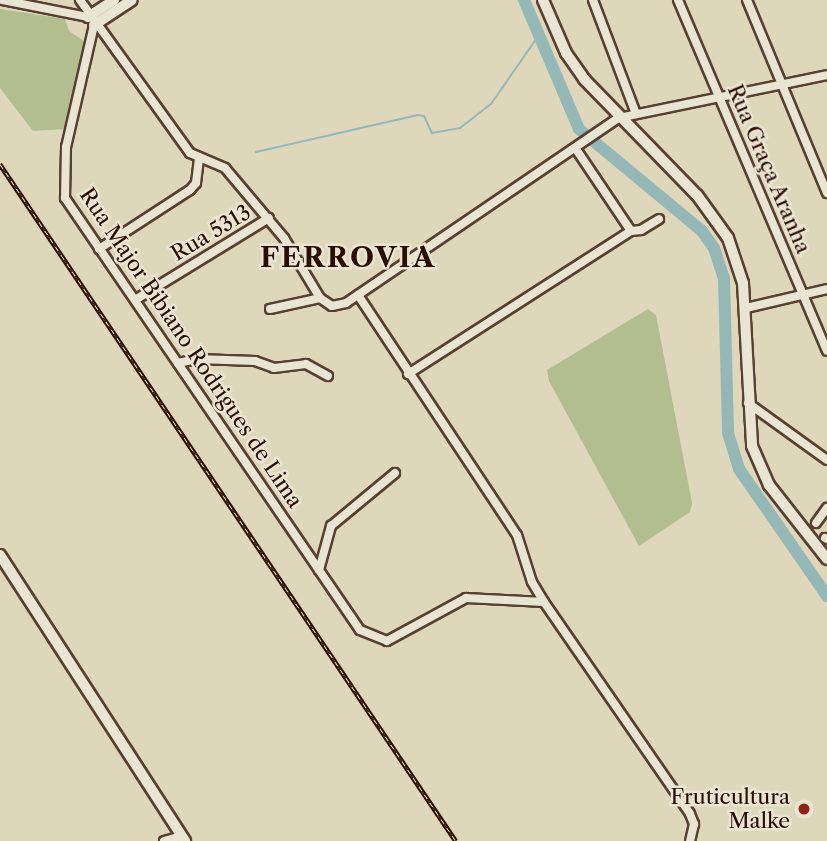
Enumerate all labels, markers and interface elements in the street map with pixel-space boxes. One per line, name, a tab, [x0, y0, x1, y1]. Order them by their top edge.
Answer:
street label: Rua Graça Aranha	[722, 80, 816, 258]
street label: Rua Major Bibiano Rodrigues de Lima	[74, 183, 308, 513]
street label: Rua 5313	[167, 199, 255, 267]
district label: FERROVIA	[261, 240, 435, 274]
place label: Fruticultura Malke	[670, 784, 790, 834]
marker: Fruticultura Malke	[796, 801, 812, 817]

